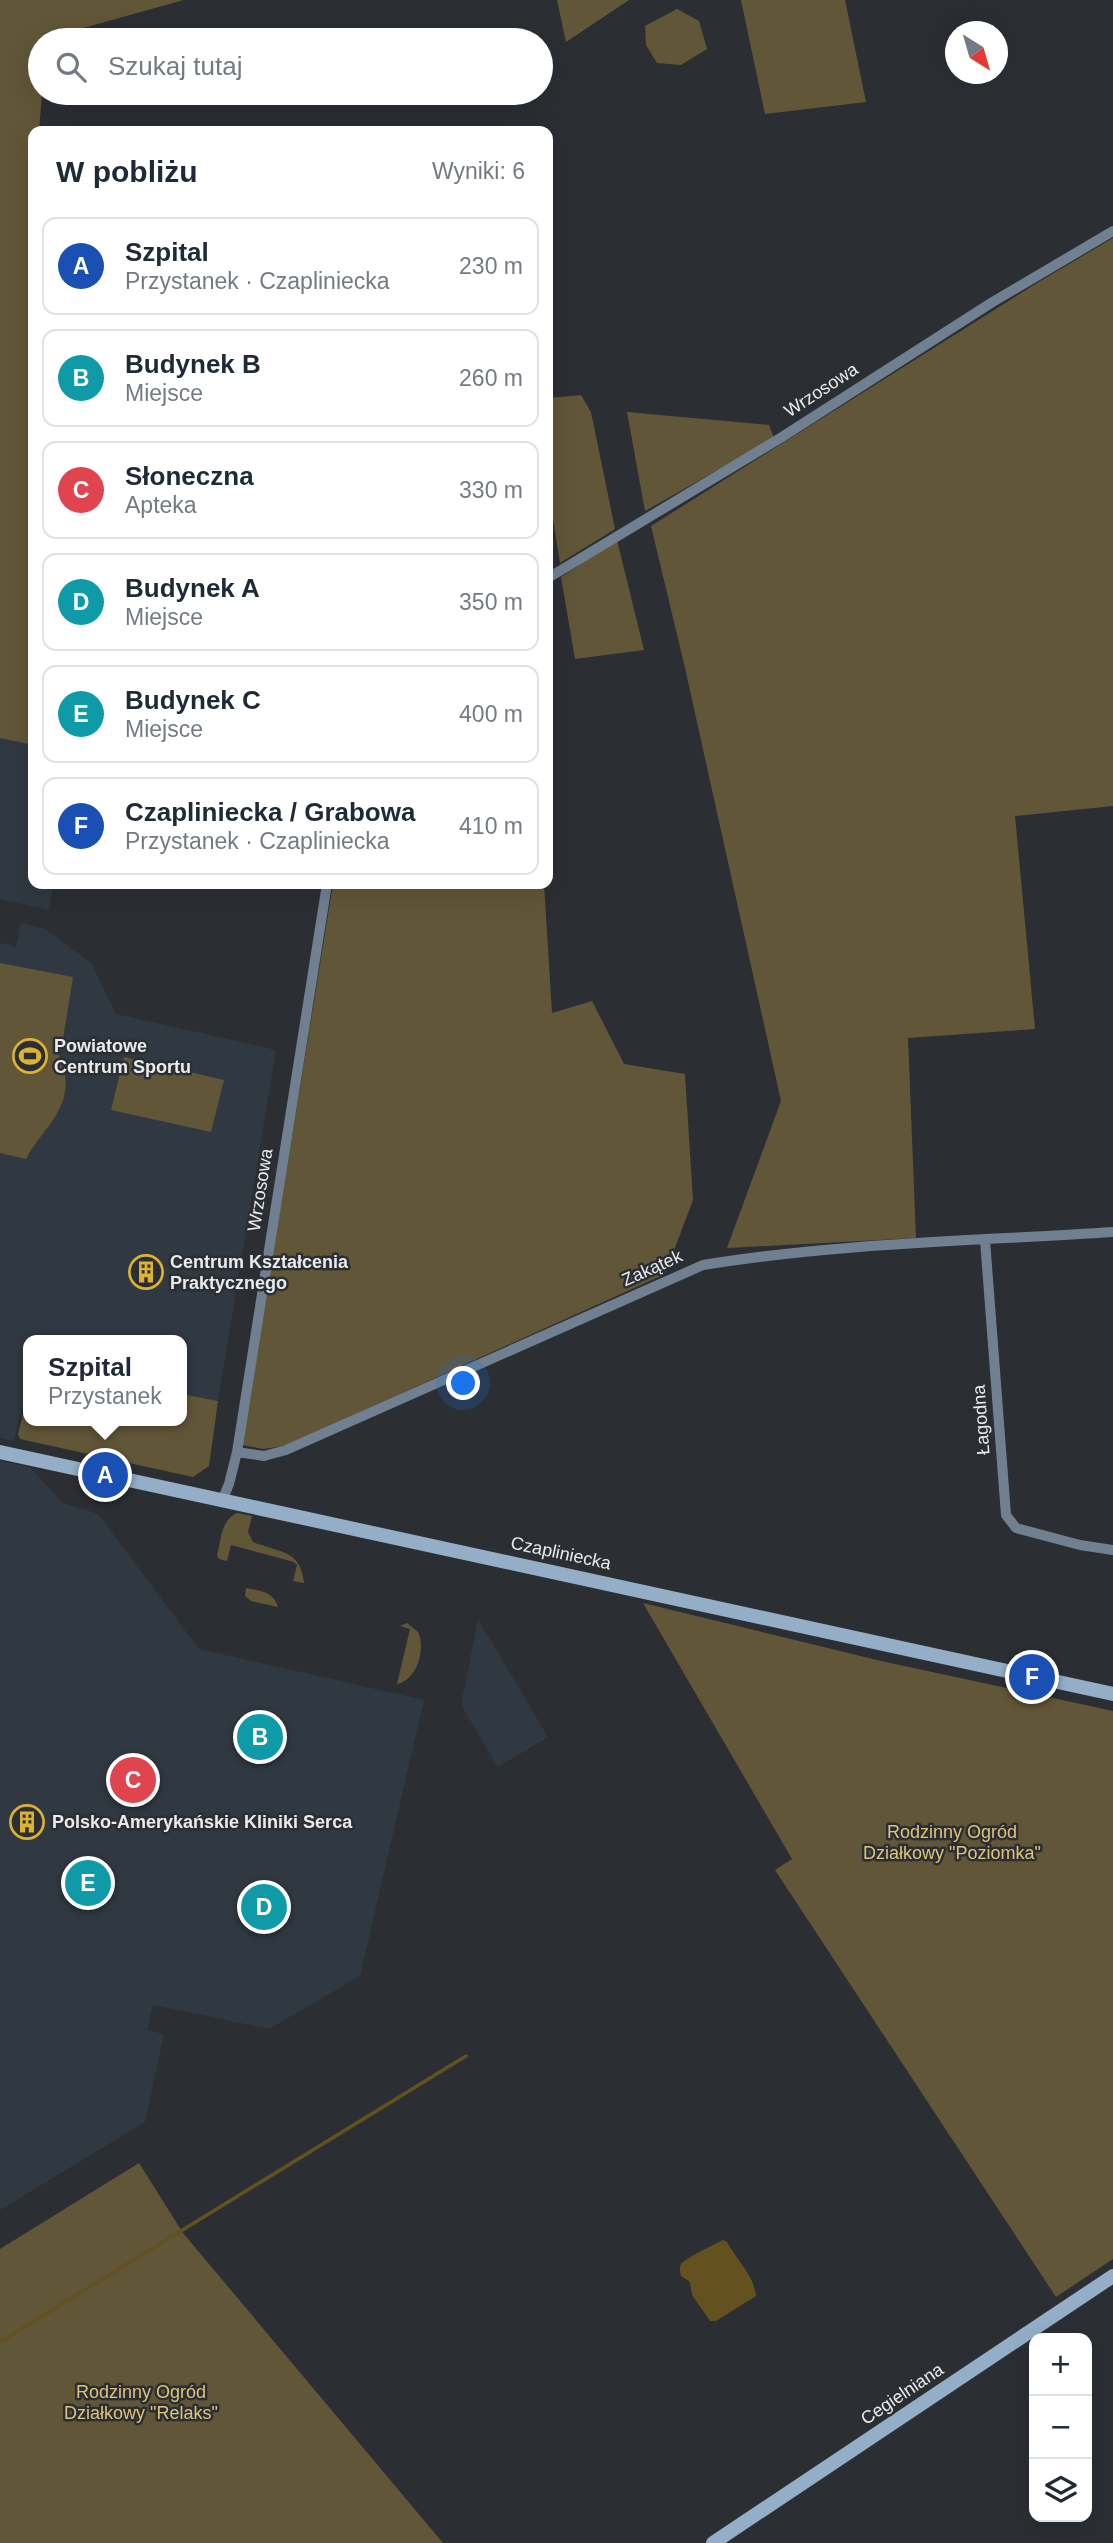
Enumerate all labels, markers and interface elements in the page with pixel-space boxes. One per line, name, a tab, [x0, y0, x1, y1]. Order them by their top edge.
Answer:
north arrow	[945, 21, 1008, 84]
search box	[28, 28, 553, 105]
icon: search	[52, 48, 90, 86]
text: Szukaj tutaj	[108, 51, 242, 81]
text: W pobliżu	[56, 155, 198, 188]
text: Wyniki: 6	[432, 158, 525, 184]
text: Szpital	[125, 237, 209, 267]
text: A	[73, 253, 89, 279]
text: 230 m	[459, 253, 523, 279]
text: Przystanek · Czapliniecka	[125, 268, 390, 294]
text: Budynek B	[125, 349, 261, 379]
street label: Wrzosowa	[780, 358, 862, 421]
text: B	[73, 365, 89, 391]
text: 260 m	[459, 365, 523, 391]
text: Miejsce	[125, 380, 203, 406]
text: Słoneczna	[125, 461, 254, 491]
text: C	[73, 477, 89, 503]
text: 330 m	[459, 477, 523, 503]
text: Apteka	[125, 492, 197, 518]
text: Budynek A	[125, 573, 260, 603]
text: D	[73, 589, 89, 615]
text: 350 m	[459, 589, 523, 615]
text: Miejsce	[125, 604, 203, 630]
text: Budynek C	[125, 685, 261, 715]
text: E	[73, 701, 89, 727]
text: 400 m	[459, 701, 523, 727]
text: Miejsce	[125, 716, 203, 742]
text: Czapliniecka / Grabowa	[125, 797, 415, 827]
text: F	[74, 813, 88, 839]
text: 410 m	[459, 813, 523, 839]
text: Przystanek · Czapliniecka	[125, 828, 390, 854]
place label: Powiatowe Centrum Sportu	[54, 1036, 191, 1077]
sports icon: Powiatowe Centrum Sportu	[11, 1037, 49, 1075]
street label: Wrzosowa	[244, 1146, 277, 1233]
street label: Zakątek	[619, 1245, 686, 1290]
place label: Centrum Kształcenia Praktycznego	[170, 1252, 349, 1293]
building icon: Centrum Kształcenia Praktycznego	[127, 1253, 165, 1291]
popup	[23, 1335, 187, 1426]
text: Szpital	[48, 1352, 132, 1382]
your location	[446, 1366, 480, 1400]
text: Przystanek	[48, 1383, 162, 1409]
street label: Łagodna	[969, 1383, 993, 1456]
pin: A	[82, 1449, 128, 1501]
street label: Czapliniecka	[509, 1533, 614, 1574]
pin: F	[1009, 1651, 1055, 1703]
pin: B	[237, 1711, 283, 1763]
pin: C	[110, 1754, 156, 1806]
building icon: Polsko-Amerykańskie Kliniki Serca	[8, 1803, 46, 1841]
place label: Polsko-Amerykańskie Kliniki Serca	[52, 1812, 353, 1832]
park label: Rodzinny Ogród Działkowy "Poziomka"	[863, 1822, 1041, 1863]
pin: E	[65, 1857, 111, 1909]
pin: D	[241, 1881, 287, 1933]
map controls	[1029, 2333, 1092, 2522]
button: +	[1029, 2333, 1092, 2396]
street label: Cegielniana	[857, 2359, 948, 2429]
park label: Rodzinny Ogród Działkowy "Relaks"	[64, 2382, 218, 2423]
button: −	[1029, 2396, 1092, 2459]
button: layers	[1029, 2459, 1092, 2522]

